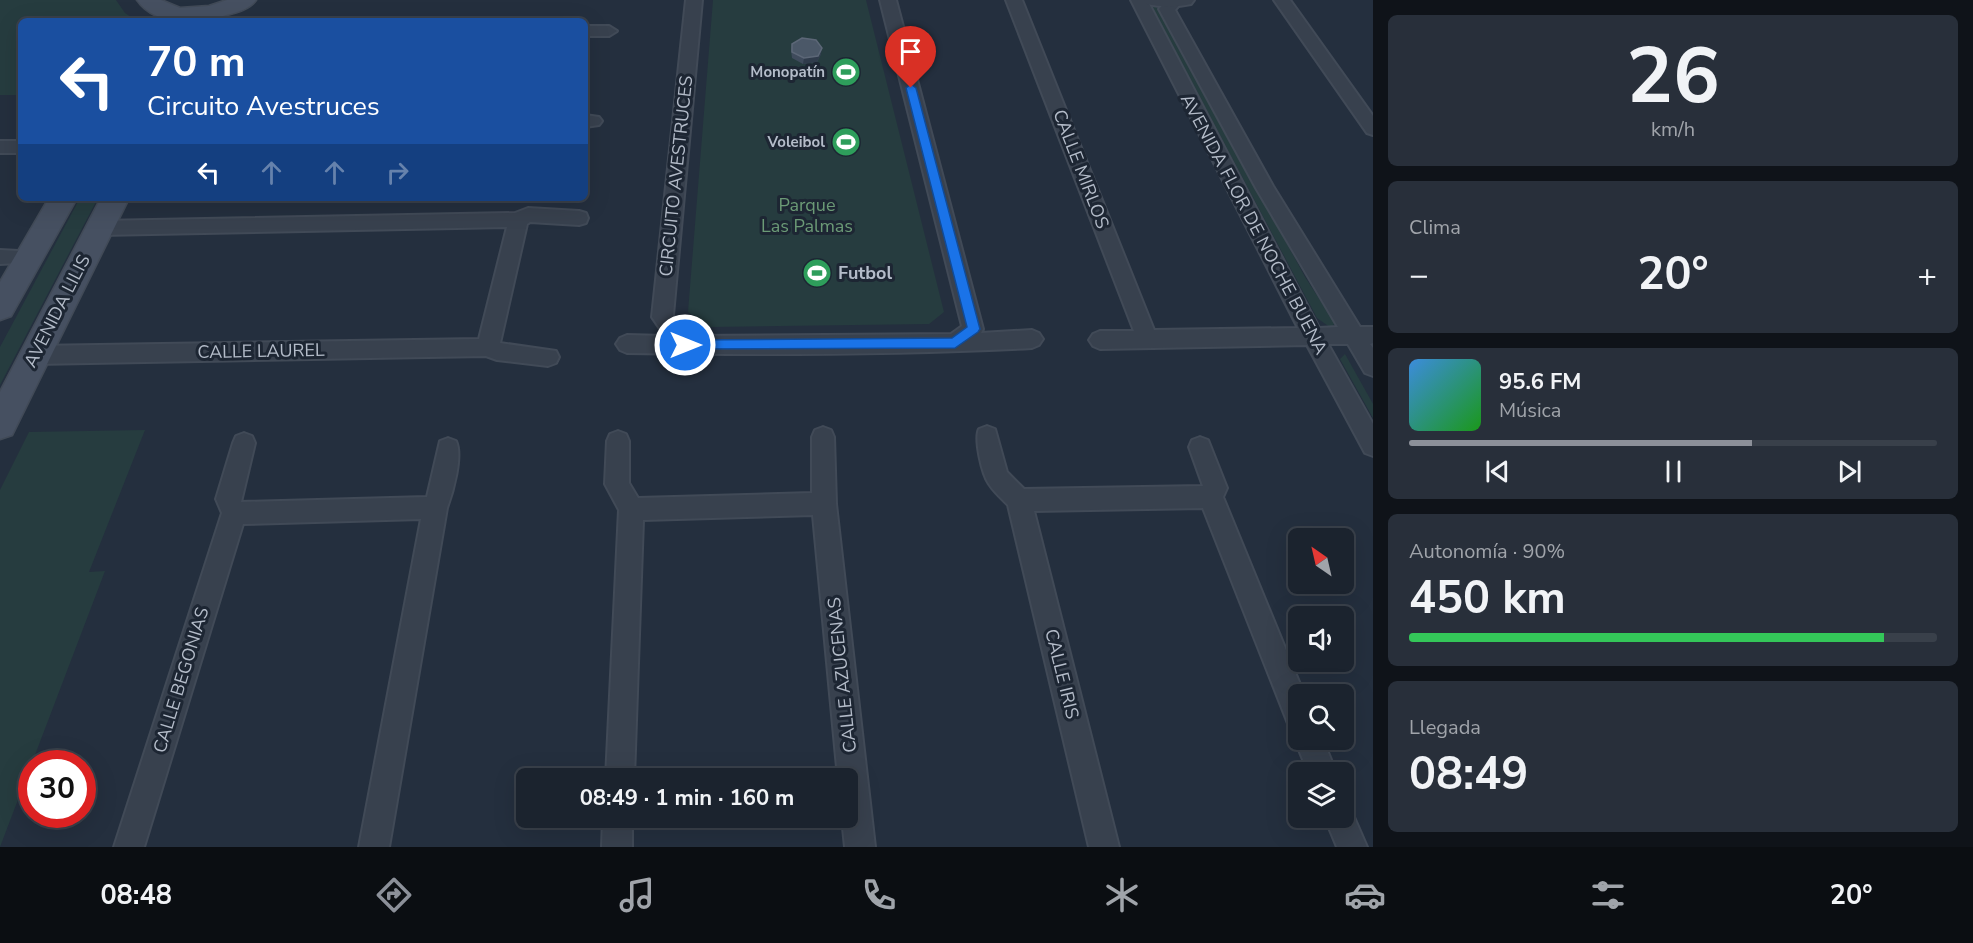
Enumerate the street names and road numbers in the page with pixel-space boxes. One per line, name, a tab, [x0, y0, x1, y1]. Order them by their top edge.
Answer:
street label: CIRCUITO AVESTRUCES	[654, 74, 698, 278]
street label: AVENIDA FLOR DE NOCHE BUENA	[1175, 89, 1333, 359]
street label: CALLE MIRLOS	[1047, 106, 1115, 232]
street label: AVENIDA LILIS	[18, 250, 96, 372]
street label: CALLE LAUREL	[197, 338, 325, 364]
street label: CALLE AZUCENAS	[822, 596, 862, 754]
street label: CALLE BEGONIAS	[147, 604, 215, 756]
street label: CALLE IRIS	[1039, 627, 1085, 721]

